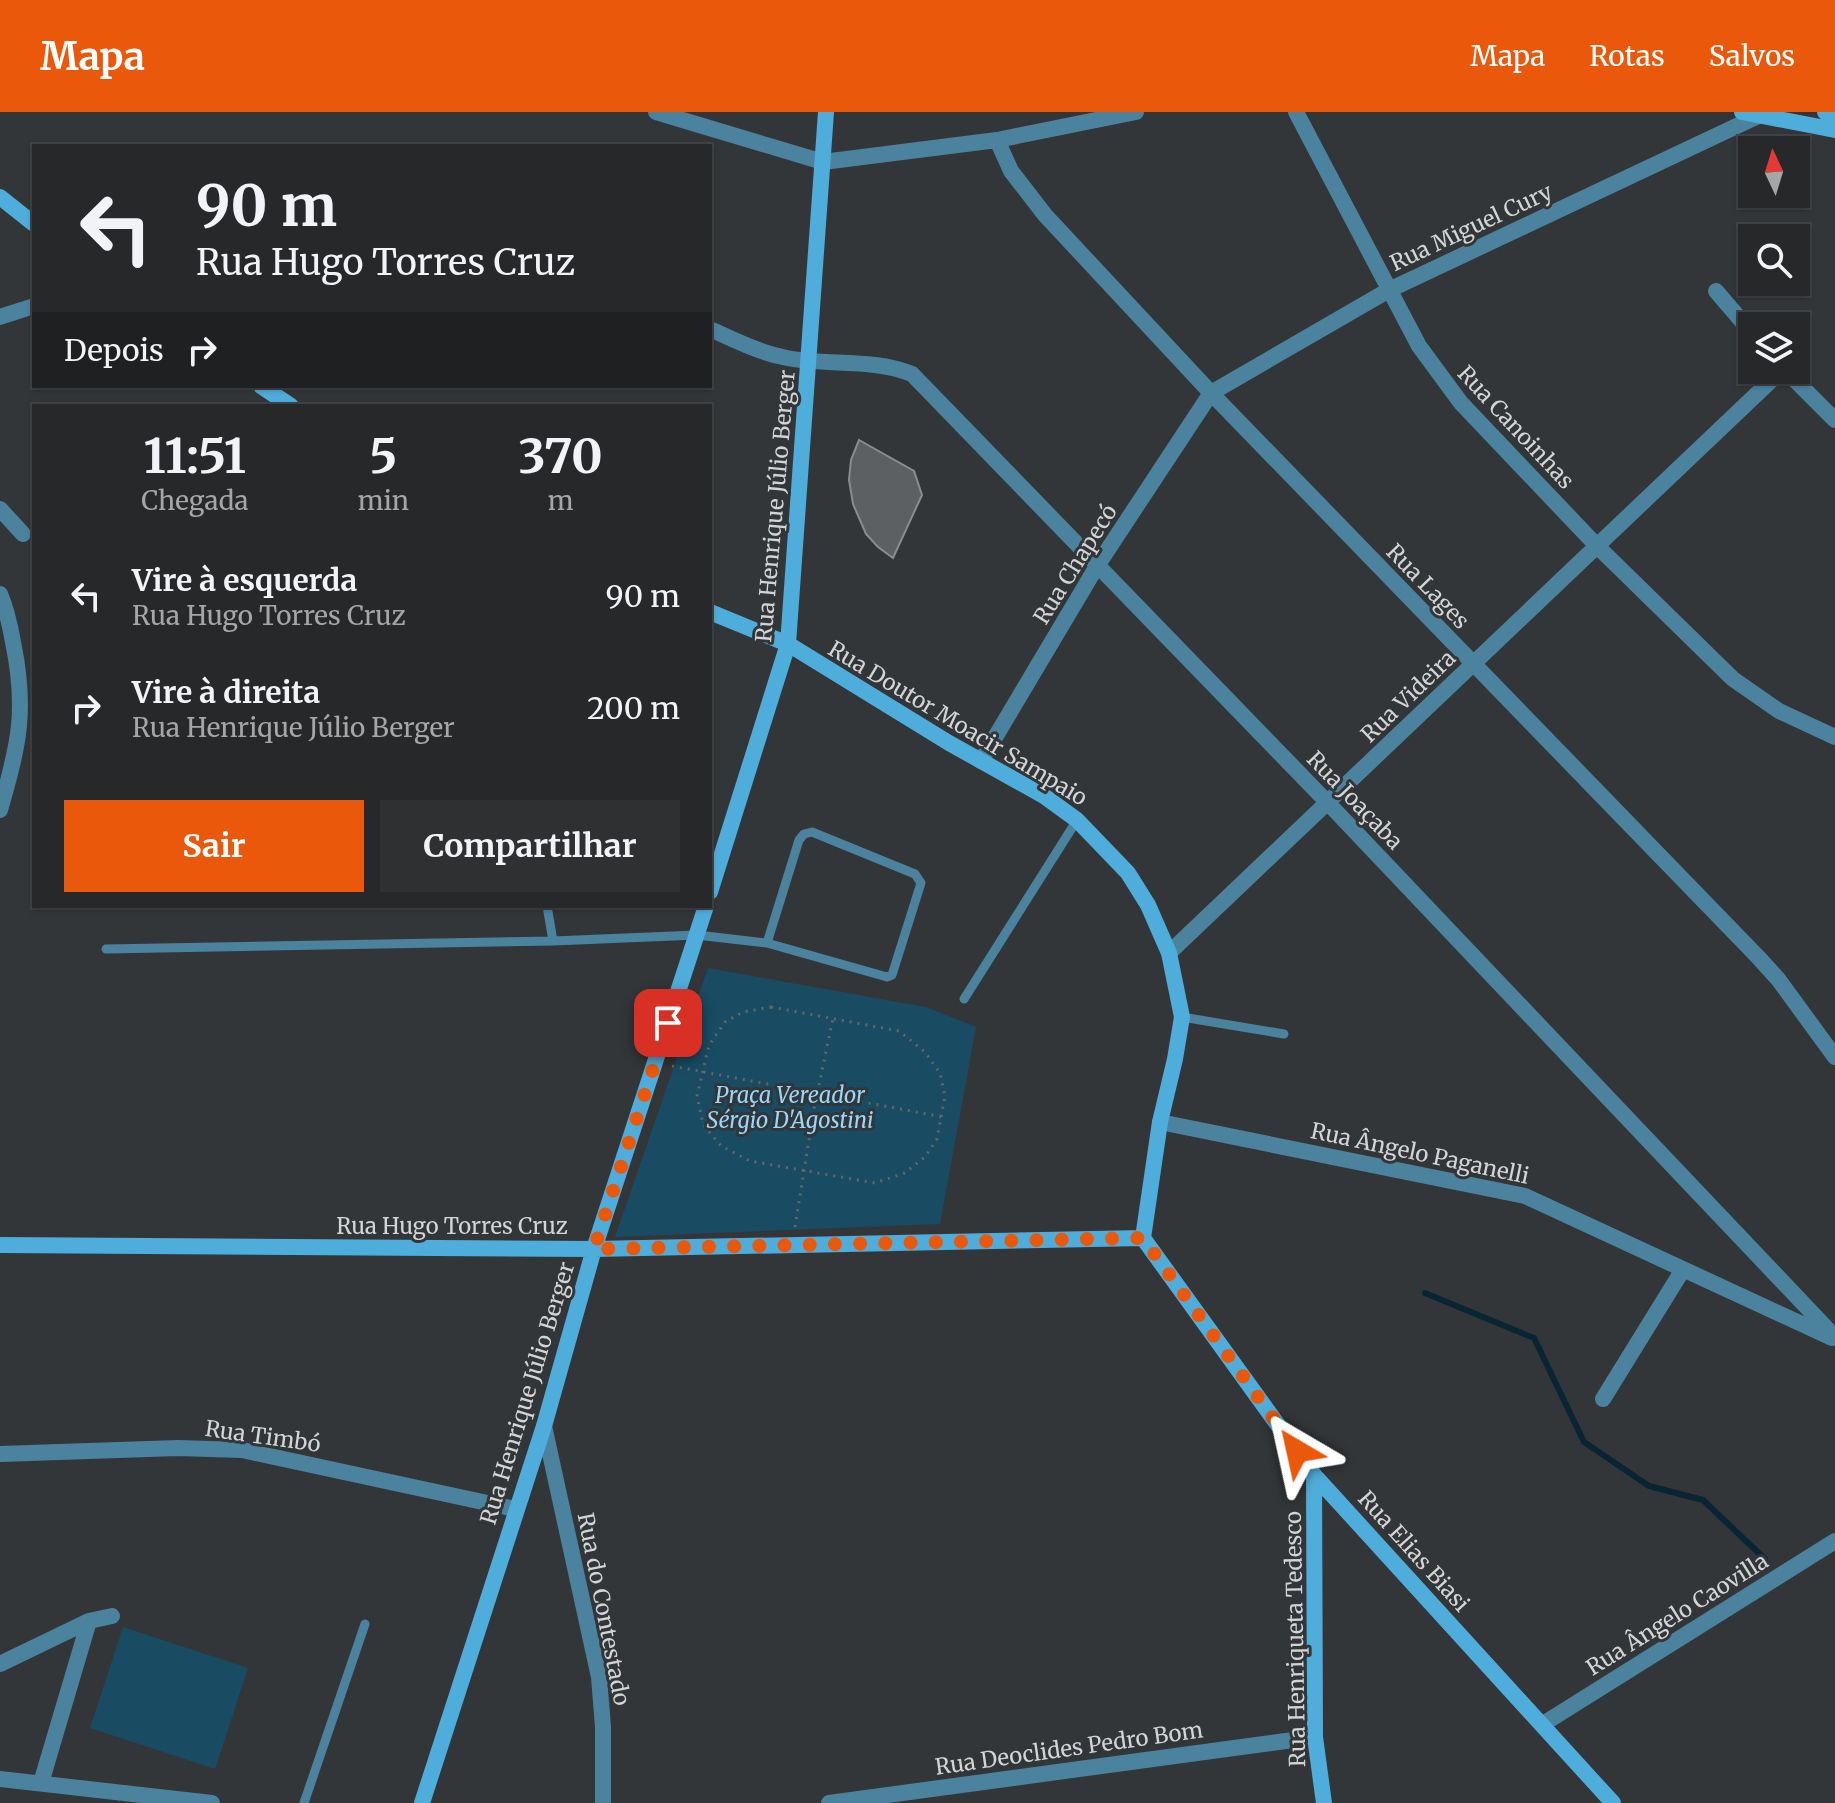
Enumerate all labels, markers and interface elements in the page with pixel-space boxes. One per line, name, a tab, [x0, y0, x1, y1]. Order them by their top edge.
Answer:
text: Mapa	[40, 33, 145, 80]
text: Mapa	[1470, 38, 1545, 74]
text: Rotas	[1589, 38, 1665, 74]
text: Salvos	[1709, 38, 1795, 74]
north arrow	[1738, 136, 1810, 208]
map controls	[1738, 136, 1810, 384]
text: 90 m	[196, 171, 337, 241]
icon: left	[64, 176, 168, 280]
street label: Rua Miguel Cury	[1385, 177, 1557, 277]
button: search	[1738, 224, 1810, 296]
text: Rua Hugo Torres Cruz	[196, 240, 575, 285]
button: layers	[1738, 312, 1810, 384]
icon: right	[180, 328, 224, 372]
text: Depois	[64, 331, 164, 369]
street label: Rua Canoinhas	[1452, 360, 1580, 494]
street label: Rua Henrique Júlio Berger	[749, 369, 801, 643]
text: 11:51	[144, 426, 246, 486]
text: 5	[369, 426, 397, 486]
text: 370	[518, 426, 603, 486]
text: Chegada	[141, 484, 249, 517]
text: min	[358, 484, 409, 517]
text: m	[548, 484, 573, 517]
street label: Rua Chapecó	[1027, 499, 1123, 629]
street label: Rua Lages	[1381, 538, 1475, 634]
text: Vire à esquerda	[132, 561, 357, 599]
icon: left	[64, 574, 108, 618]
text: 90 m	[606, 577, 680, 615]
text: Rua Hugo Torres Cruz	[132, 599, 406, 632]
street label: Rua Doutor Moacir Sampaio	[823, 634, 1093, 812]
street label: Rua Videira	[1355, 644, 1461, 748]
text: Vire à direita	[132, 673, 320, 711]
icon: right	[64, 686, 108, 730]
text: 200 m	[587, 689, 680, 727]
text: Rua Henrique Júlio Berger	[132, 711, 455, 744]
street label: Rua Joaçaba	[1301, 745, 1409, 855]
button: Sair	[64, 800, 364, 892]
button: Compartilhar	[380, 800, 680, 892]
pin	[634, 989, 702, 1057]
icon: arrive	[646, 1001, 690, 1045]
park label: Praça Vereador Sérgio D'Agostini	[707, 1081, 873, 1134]
street label: Rua Ângelo Paganelli	[1308, 1116, 1532, 1190]
street label: Rua Hugo Torres Cruz	[336, 1212, 568, 1240]
street label: Rua Henrique Júlio Berger	[474, 1258, 580, 1528]
position arrow	[1255, 1409, 1339, 1493]
street label: Rua Timbó	[203, 1414, 323, 1458]
street label: Rua Elias Biasi	[1352, 1485, 1476, 1617]
street label: Rua do Contestado	[572, 1510, 636, 1708]
street label: Rua Henriqueta Tedesco	[1279, 1511, 1311, 1767]
street label: Rua Ângelo Caovilla	[1581, 1547, 1773, 1681]
street label: Rua Deoclides Pedro Bom	[933, 1715, 1205, 1781]

